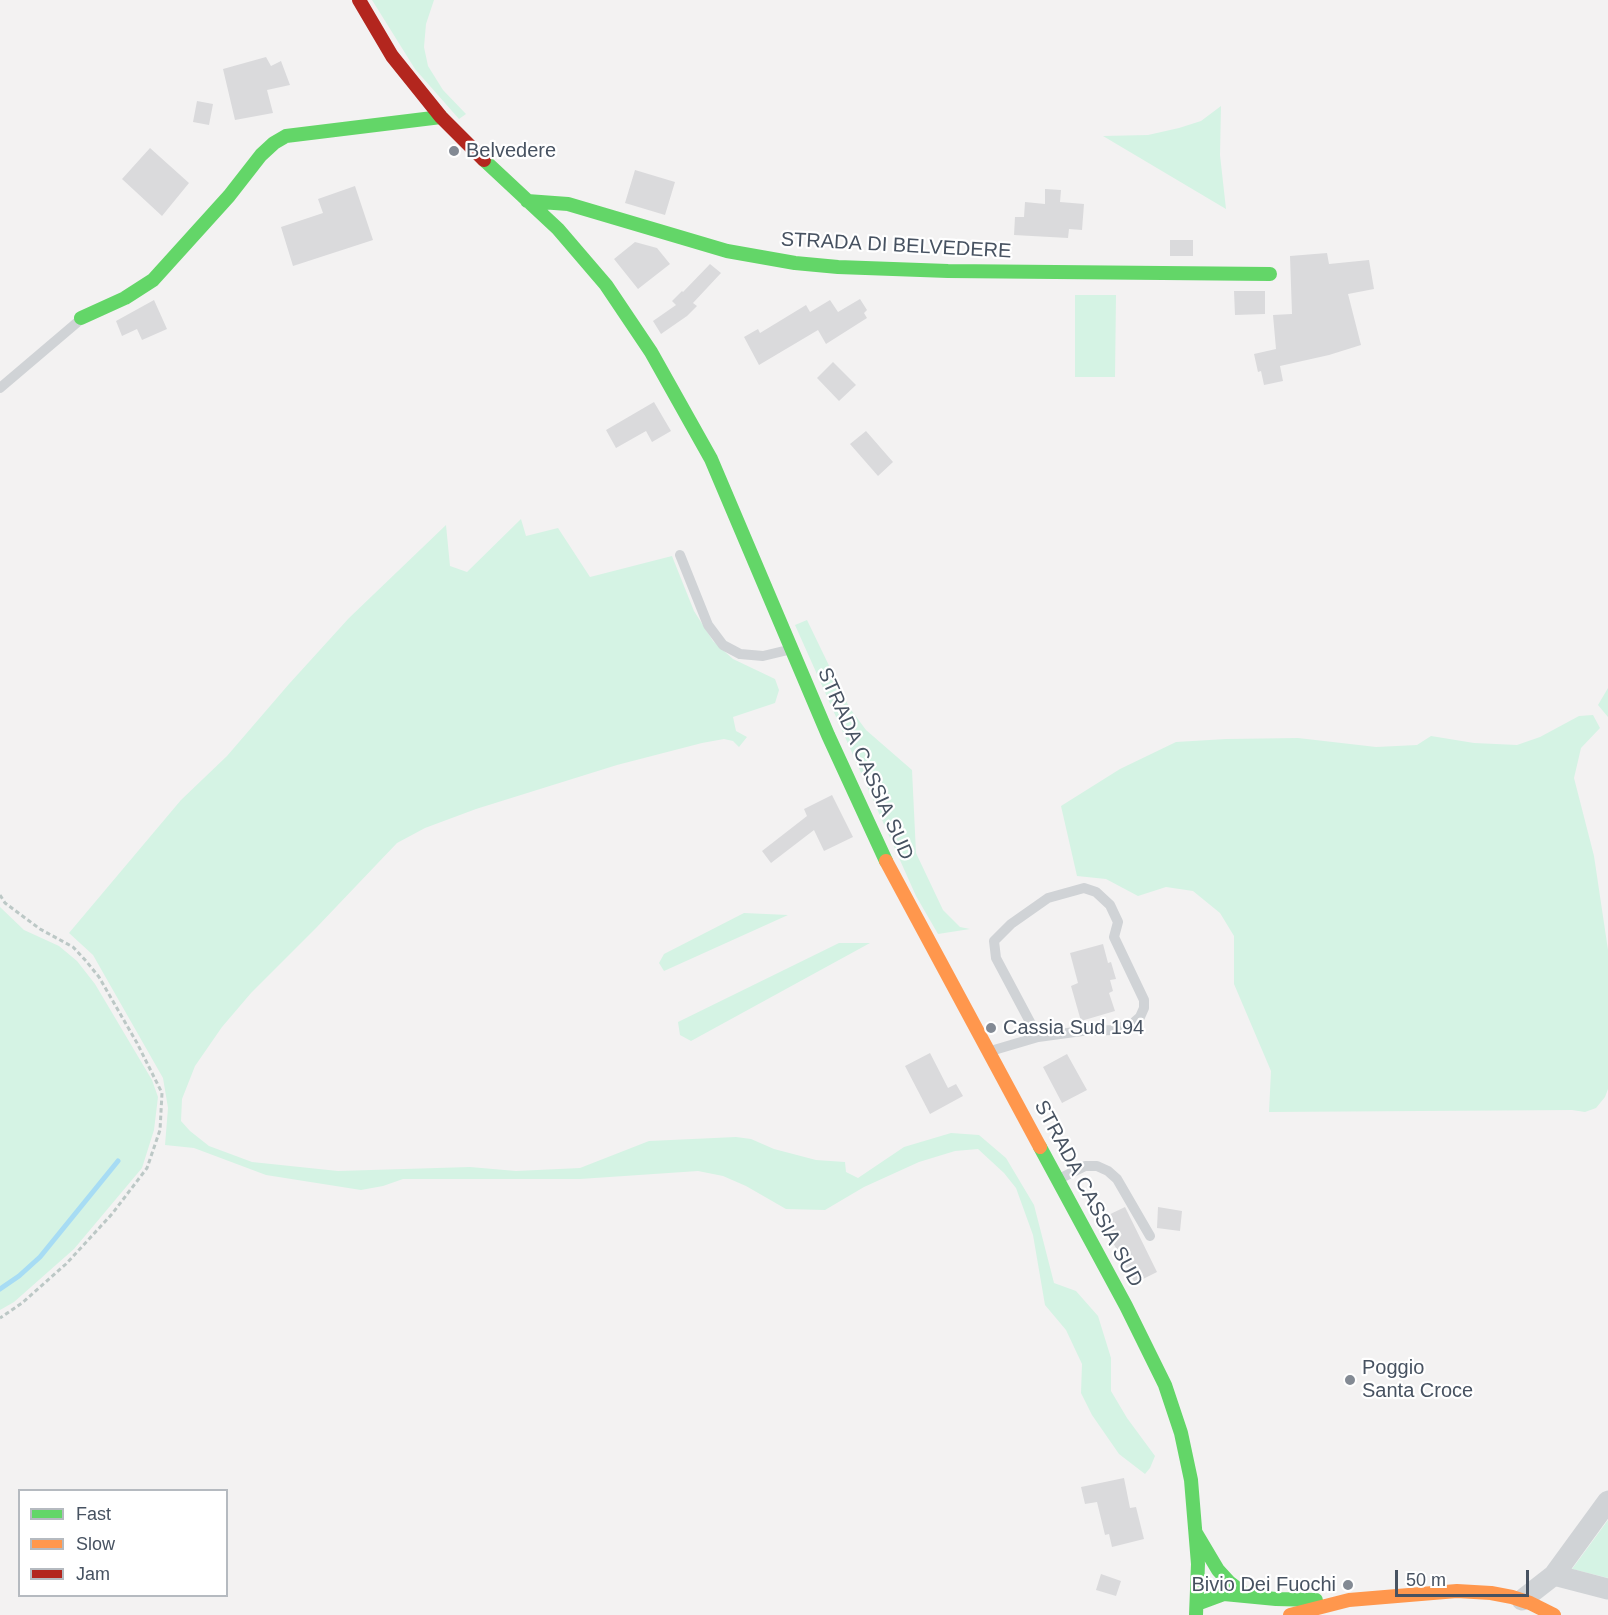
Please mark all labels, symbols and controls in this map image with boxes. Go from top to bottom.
place label: Belvedere [466,139,556,163]
marker: Belvedere [447,144,461,158]
street label: STRADA DI BELVEDERE [780,228,1012,264]
street label: STRADA CASSIA SUD [812,664,918,864]
place label: Cassia Sud 194 [1003,1016,1144,1040]
marker: Cassia Sud 194 [984,1021,998,1035]
street label: STRADA CASSIA SUD [1029,1097,1147,1291]
place label: Poggio Santa Croce [1362,1356,1473,1403]
marker: Poggio Santa Croce [1343,1373,1357,1387]
legend [18,1489,228,1597]
text: Fast [76,1504,111,1524]
text: Slow [76,1534,115,1554]
scale bar [1398,1558,1532,1596]
text: Jam [76,1564,110,1584]
text: 50 m [1406,1570,1446,1590]
place label: Bivio Dei Fuochi [1191,1573,1336,1597]
marker: Bivio Dei Fuochi [1341,1578,1355,1592]

